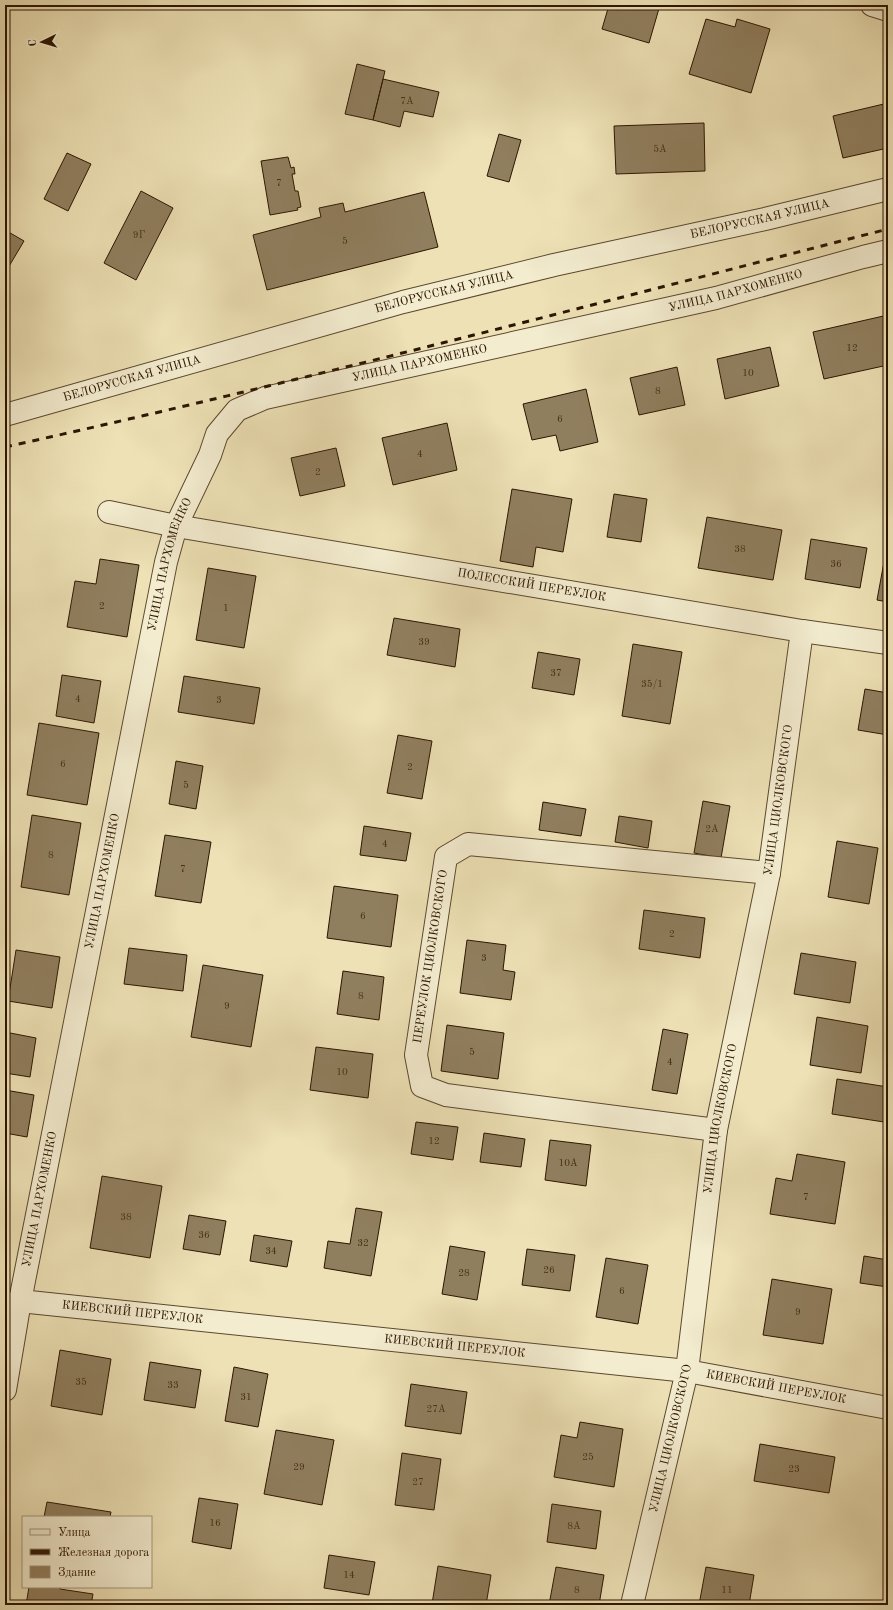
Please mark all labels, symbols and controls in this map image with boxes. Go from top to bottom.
north arrow [22,22,62,62]
text: С [28,39,39,47]
house number: 7А [400,96,414,106]
house number: 5А [653,144,667,154]
house number: 7 [276,178,282,188]
street label: БЕЛОРУССКАЯ УЛИЦА [689,198,831,241]
house number: 9Г [133,230,145,240]
house number: 5 [342,236,348,246]
street label: УЛИЦА ПАРХОМЕНКО [667,268,804,314]
street label: БЕЛОРУССКАЯ УЛИЦА [374,269,515,316]
street label: УЛИЦА ПАРХОМЕНКО [351,343,488,384]
house number: 12 [846,343,858,353]
street label: БЕЛОРУССКАЯ УЛИЦА [62,354,202,404]
house number: 10 [742,368,754,378]
house number: 8 [655,386,661,396]
house number: 6 [557,414,563,424]
house number: 4 [417,449,423,459]
house number: 2 [315,467,321,477]
street label: УЛИЦА ПАРХОМЕНКО [146,496,194,632]
house number: 38 [734,544,746,554]
house number: 36 [830,559,842,569]
street label: ПОЛЕССКИЙ ПЕРЕУЛОК [456,567,607,604]
house number: 2 [99,601,105,611]
house number: 1 [223,603,229,613]
house number: 39 [418,637,430,647]
house number: 37 [550,668,562,678]
house number: 35/1 [641,679,663,689]
house number: 4 [75,694,81,704]
house number: 3 [216,695,222,705]
street label: УЛИЦА ЦИОЛКОВСКОГО [763,724,795,876]
house number: 6 [60,759,66,769]
house number: 2 [407,762,413,772]
house number: 5 [183,780,189,790]
street label: УЛИЦА ПАРХОМЕНКО [84,813,122,950]
house number: 2А [705,824,719,834]
house number: 4 [382,839,388,849]
house number: 8 [48,850,54,860]
house number: 7 [180,864,186,874]
street label: ПЕРЕУЛОК ЦИОЛКОВСКОГО [412,869,450,1044]
house number: 6 [360,911,366,921]
house number: 2 [669,929,675,939]
house number: 3 [481,953,487,963]
house number: 8 [358,991,364,1001]
house number: 9 [224,1001,230,1011]
street label: УЛИЦА ЦИОЛКОВСКОГО [702,1043,740,1194]
house number: 5 [469,1047,475,1057]
house number: 4 [667,1057,673,1067]
house number: 10 [336,1067,348,1077]
street label: УЛИЦА ПАРХОМЕНКО [21,1130,59,1268]
house number: 12 [428,1136,440,1146]
house number: 10А [558,1158,578,1168]
house number: 7 [803,1192,809,1202]
house number: 38 [120,1212,132,1222]
house number: 36 [198,1230,210,1240]
house number: 32 [357,1238,369,1248]
house number: 34 [265,1246,277,1256]
house number: 26 [543,1265,555,1275]
house number: 28 [458,1268,470,1278]
house number: 6 [619,1286,625,1296]
street label: КИЕВСКИЙ ПЕРЕУЛОК [61,1299,204,1326]
house number: 9 [795,1307,801,1317]
street label: КИЕВСКИЙ ПЕРЕУЛОК [383,1333,526,1360]
street label: УЛИЦА ЦИОЛКОВСКОГО [648,1364,694,1514]
street label: КИЕВСКИЙ ПЕРЕУЛОК [705,1369,847,1406]
house number: 35 [75,1377,87,1387]
house number: 33 [167,1380,179,1390]
house number: 31 [240,1392,252,1402]
house number: 27А [426,1404,446,1414]
house number: 25 [582,1452,594,1462]
house number: 29 [293,1462,305,1472]
house number: 23 [788,1464,800,1474]
house number: 27 [412,1477,424,1487]
legend [22,1516,152,1588]
house number: 16 [209,1518,221,1528]
house number: 8А [567,1521,581,1531]
text: Улица [58,1527,91,1539]
text: Железная дорога [58,1547,149,1559]
text: Здание [58,1567,96,1579]
house number: 14 [343,1570,355,1580]
house number: 8 [574,1585,580,1595]
house number: 11 [721,1585,733,1595]

